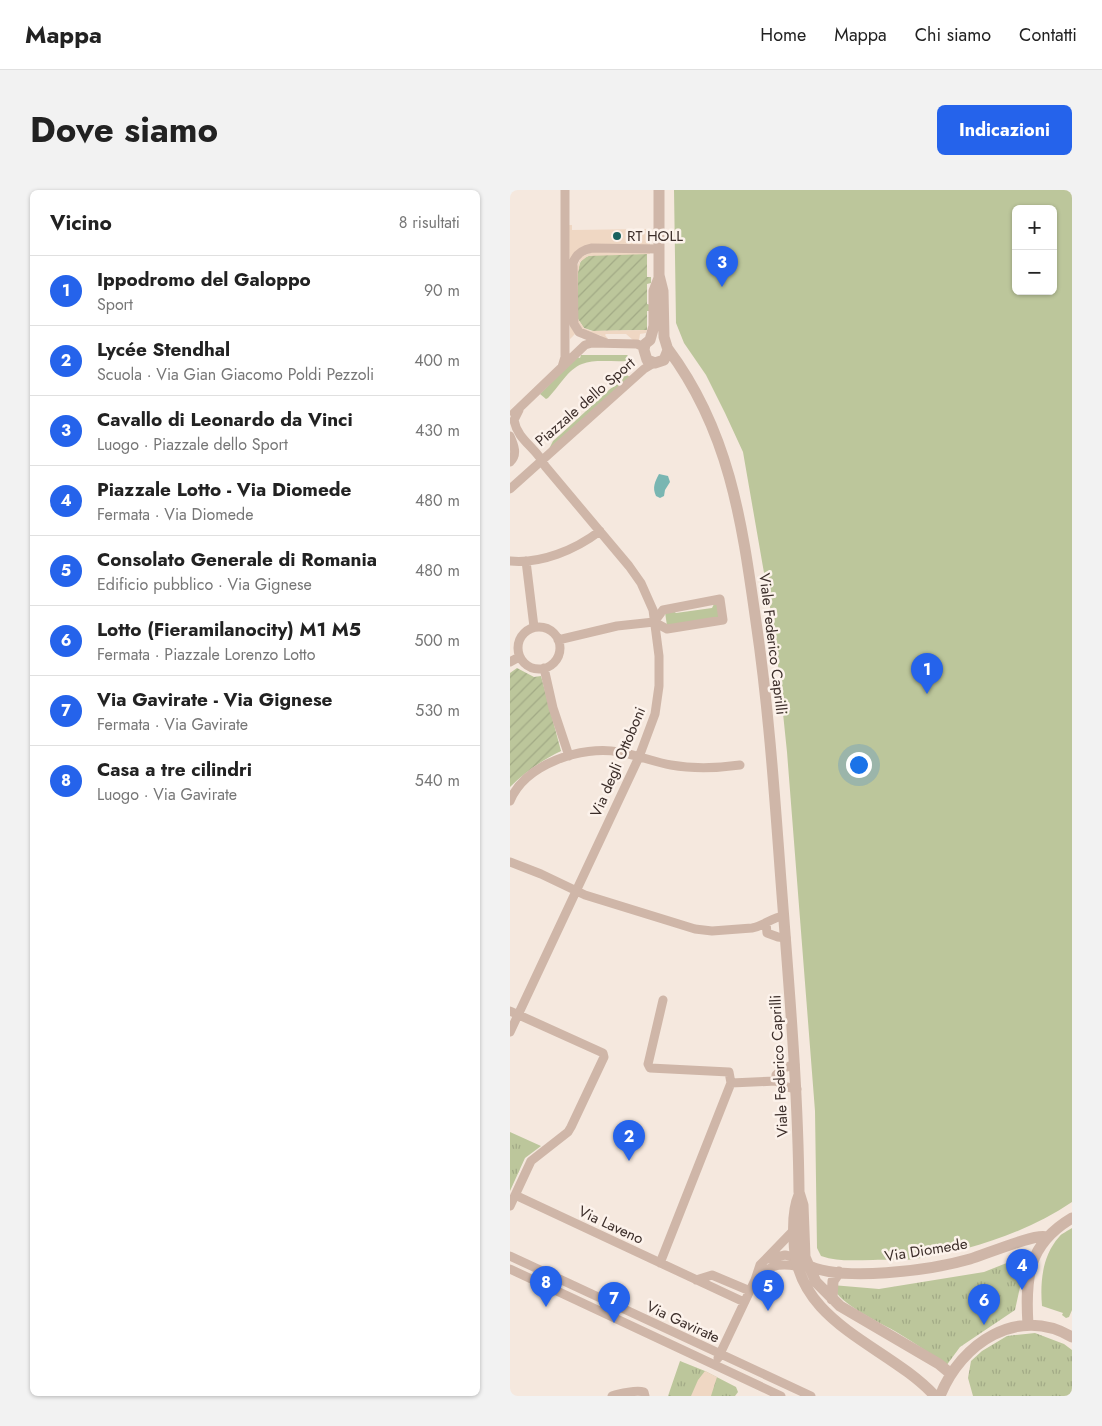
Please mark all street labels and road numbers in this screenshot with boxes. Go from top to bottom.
street label: Piazzale dello Sport [530,352,640,452]
street label: Viale Federico Caprilli [753,572,793,716]
street label: Via degli Ottoboni [585,703,651,821]
street label: Viale Federico Caprilli [764,994,794,1138]
street label: Via Laveno [575,1200,647,1250]
street label: Via Diomede [883,1233,969,1267]
street label: Via Gavirate [643,1295,723,1349]

